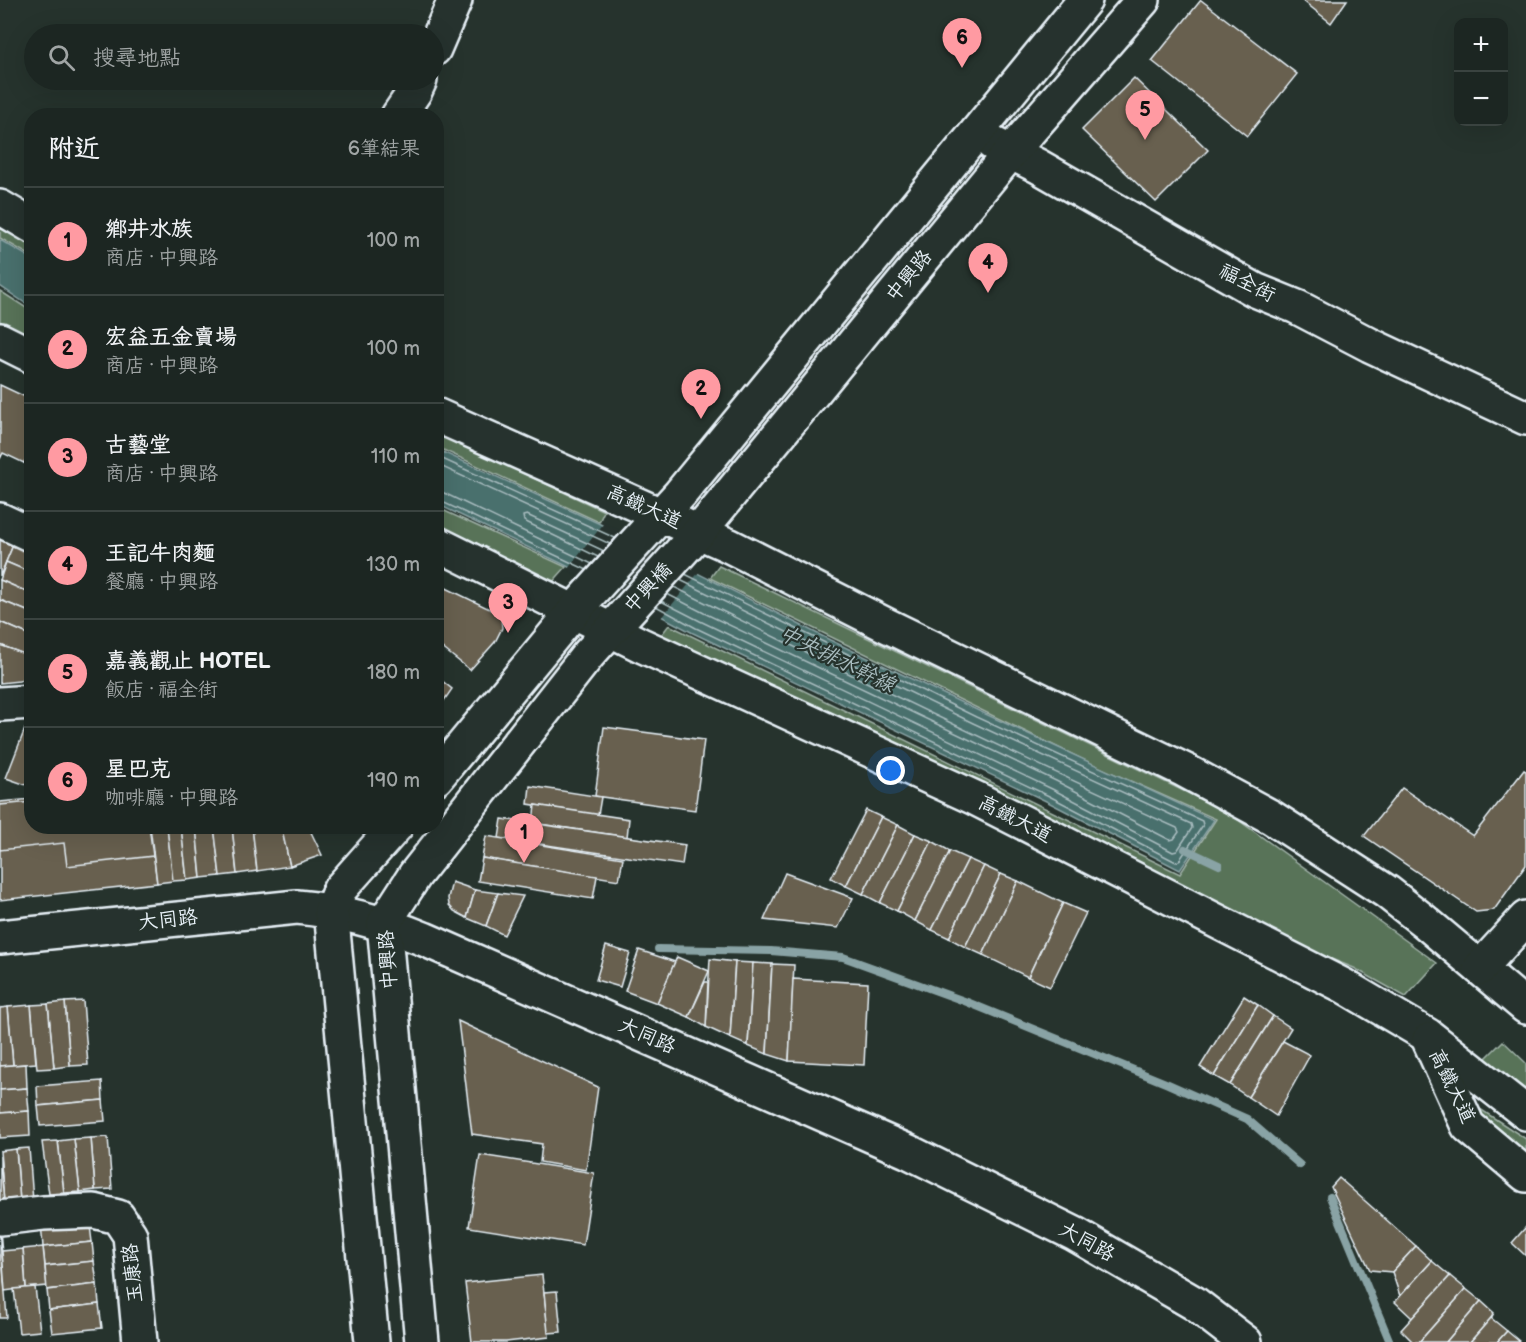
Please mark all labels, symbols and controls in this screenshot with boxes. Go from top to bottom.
map controls [1454,18,1508,126]
button: + [1454,18,1508,72]
pin: 6 [942,19,982,68]
search box [24,24,444,90]
icon: search [45,41,78,74]
text: 搜尋地點 [93,45,181,72]
button: − [1454,72,1508,126]
pin: 5 [1126,90,1164,140]
text: 附近 [48,134,100,165]
text: 6筆結果 [348,137,420,161]
text: 鄉井水族 [105,216,193,243]
text: 1 [63,229,72,253]
text: 100 m [367,229,420,253]
street label: 中興路 [881,244,938,307]
pin: 4 [968,244,1008,293]
text: 商店 · 中興路 [105,246,218,270]
street label: 福全街 [1215,259,1279,307]
text: 宏益五金賣場 [105,324,237,351]
text: 2 [62,337,73,361]
text: 100 m [367,337,420,361]
text: 商店 · 中興路 [105,354,218,378]
pin: 2 [682,370,720,419]
text: 古藝堂 [105,432,171,459]
text: 3 [62,445,73,469]
text: 110 m [371,445,420,469]
text: 商店 · 中興路 [105,462,218,486]
street label: 高鐵大道 [603,480,685,534]
text: 王記牛肉麵 [105,540,215,567]
text: 4 [62,553,73,577]
text: 130 m [366,553,420,577]
street label: 中興橋 [619,558,677,618]
text: 餐廳 · 中興路 [105,570,218,594]
pin: 3 [488,584,528,633]
water label: 中央排水幹線 [775,620,900,698]
text: 嘉義觀止 HOTEL [105,648,270,675]
text: 5 [62,661,73,685]
text: 180 m [367,661,420,685]
text: 飯店 · 福全街 [105,678,218,702]
text: 星巴克 [105,756,171,783]
your location [876,756,905,785]
text: 6 [61,769,74,793]
text: 190 m [367,769,420,793]
text: 咖啡廳 · 中興路 [105,786,238,810]
street label: 高鐵大道 [974,790,1056,848]
pin: 1 [504,814,544,863]
street label: 大同路 [137,905,200,935]
street label: 中興路 [374,928,402,991]
street label: 大同路 [615,1013,680,1060]
street label: 高鐵大道 [1424,1045,1480,1127]
street label: 大同路 [1055,1217,1120,1268]
street label: 玉康路 [118,1241,148,1304]

